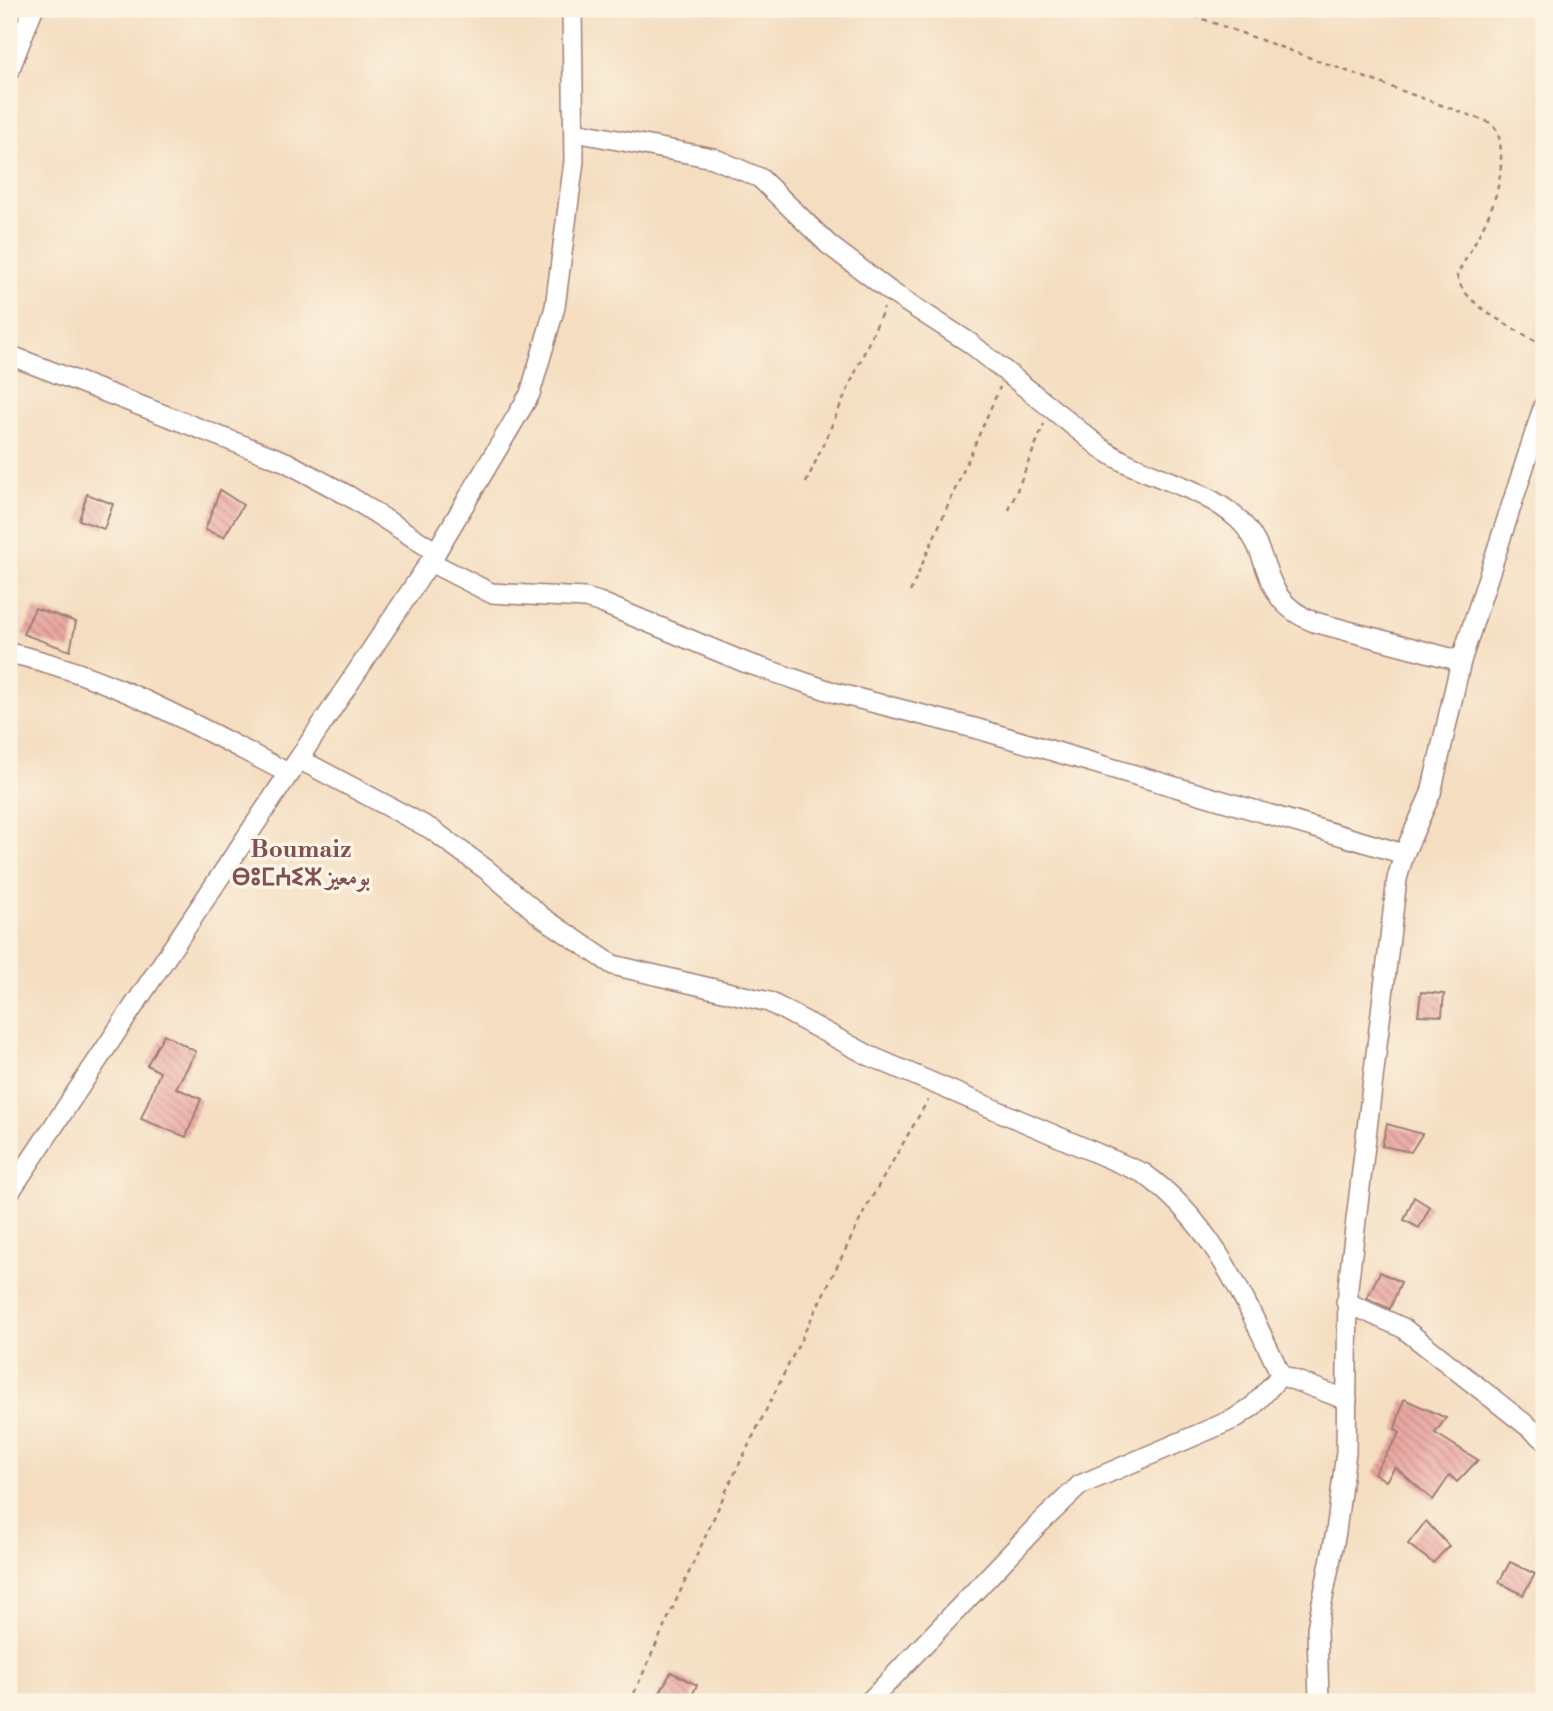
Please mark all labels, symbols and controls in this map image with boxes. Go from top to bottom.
district label: Boumaiz ⴱⵓⵎⵄⵉⵣ بومعيز [232,835,370,893]

